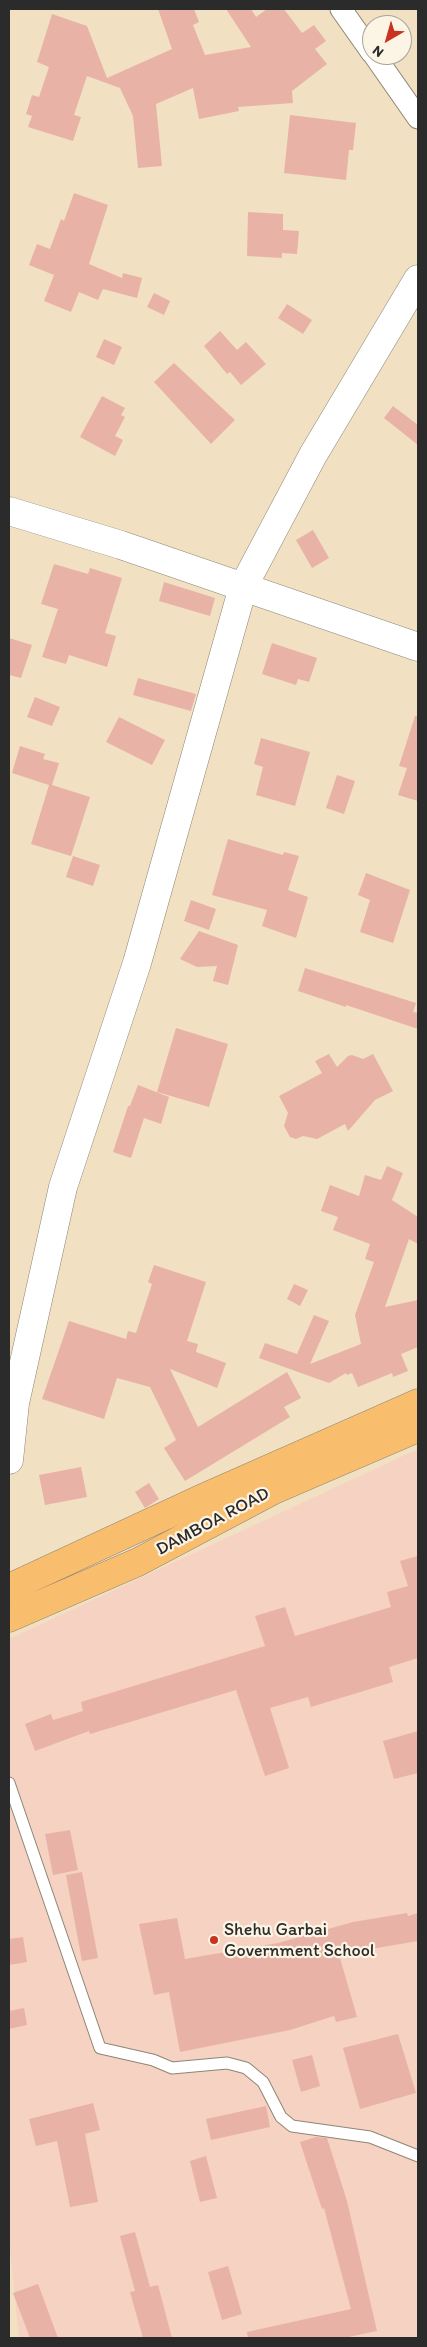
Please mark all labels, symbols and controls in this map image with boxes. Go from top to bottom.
north arrow [362,15,412,65]
text: N [369,42,387,61]
street label: DAMBOA ROAD [153,1483,273,1561]
place label: Shehu Garbai Government School [224,1919,375,1962]
marker: Shehu Garbai Government School [208,1934,220,1946]

